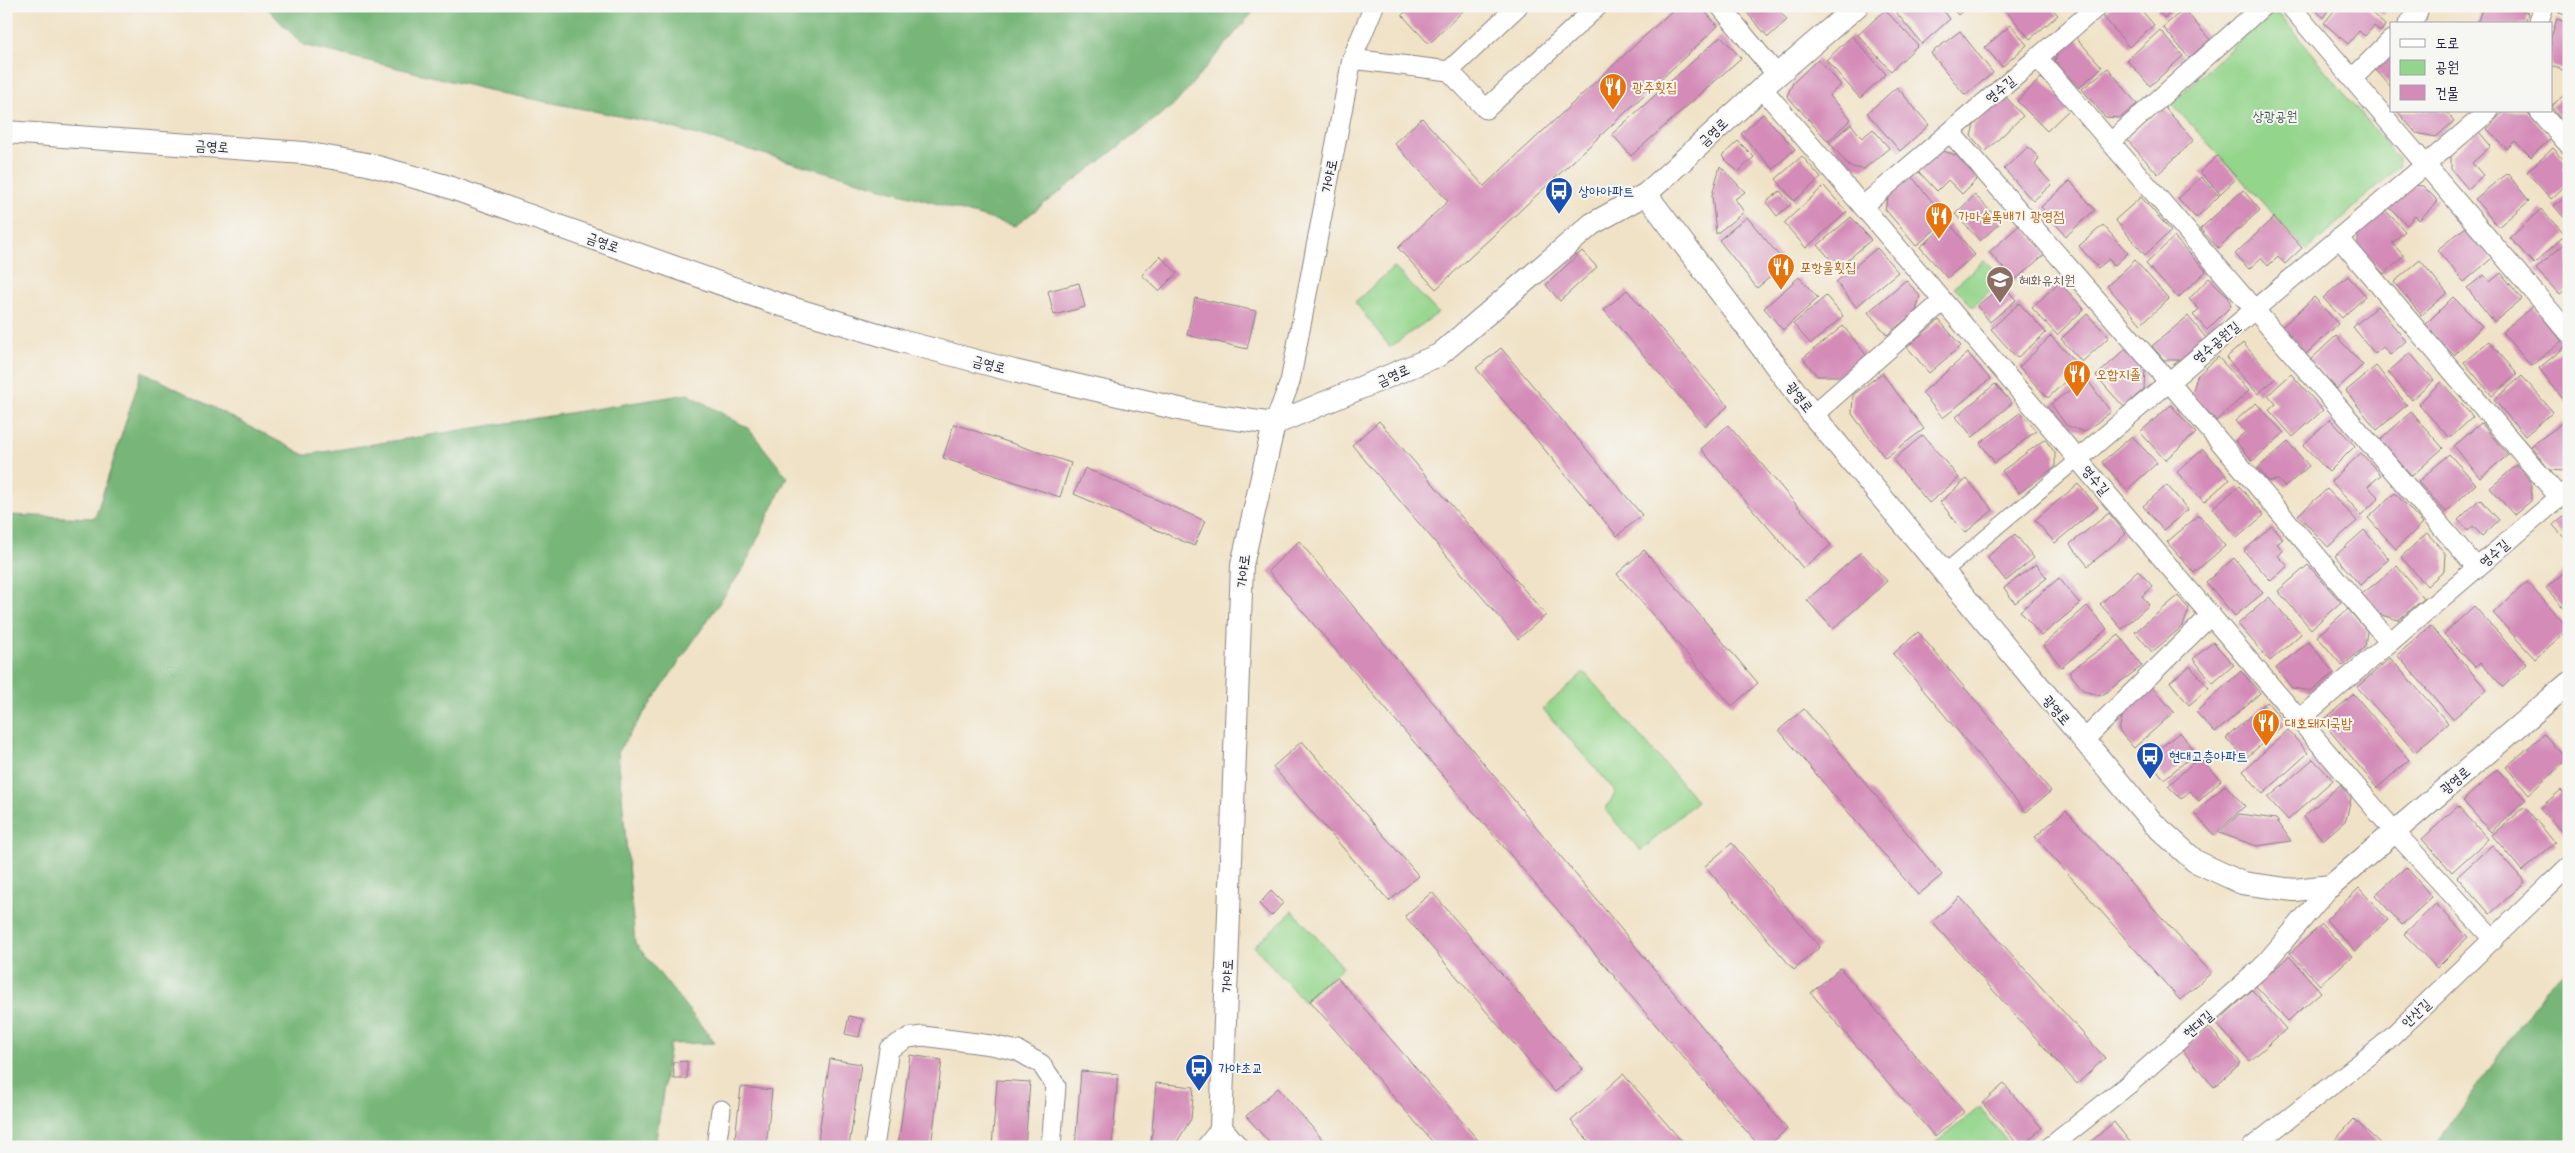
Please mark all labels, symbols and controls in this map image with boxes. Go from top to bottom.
legend [2390,22,2552,112]
text: 도로 [2435,33,2459,53]
text: 공원 [2435,57,2459,77]
street label: 영수길 [1981,71,2019,107]
restaurant icon: 광주횟집 [1598,72,1628,111]
place label: 광주횟집 [1632,78,1677,96]
text: 건물 [2435,83,2459,103]
park label: 상광공원 [2252,107,2298,125]
street label: 금영로 [1695,114,1731,150]
street label: 금영로 [195,136,229,156]
street label: 가야로 [1317,158,1341,194]
bus stop icon: 상아아파트 [1544,176,1574,215]
place label: 상아아파트 [1578,182,1634,200]
restaurant icon: 가마솥뚝배기 광영점 [1924,201,1954,240]
place label: 가마솥뚝배기 광영점 [1958,207,2064,225]
street label: 금영로 [584,228,622,256]
restaurant icon: 포항물횟집 [1766,252,1796,291]
place label: 포항물횟집 [1800,258,1856,276]
school or university icon: 혜화유치원 [1985,265,2015,304]
place label: 혜화유치원 [2019,271,2075,289]
street label: 영수공원길 [2189,317,2244,367]
street label: 금영로 [970,351,1008,377]
restaurant icon: 오합지졸 [2062,359,2092,398]
street label: 금영로 [1374,360,1412,390]
place label: 오합지졸 [2096,365,2141,383]
street label: 광영로 [1783,378,1817,416]
street label: 영수길 [2078,461,2114,499]
street label: 영수길 [2475,535,2513,571]
street label: 가야로 [1232,553,1254,589]
street label: 광영로 [2039,691,2075,729]
restaurant icon: 대호돼지국밥 [2251,708,2281,747]
place label: 대호돼지국밥 [2285,714,2353,732]
bus stop icon: 현대고층아파트 [2135,741,2165,780]
place label: 현대고층아파트 [2169,747,2248,765]
street label: 광영로 [2436,762,2474,798]
street label: 가야로 [1217,959,1237,993]
street label: 안산길 [2398,994,2435,1031]
street label: 현대길 [2179,1006,2217,1042]
bus stop icon: 가야초교 [1184,1053,1214,1092]
place label: 가야초교 [1218,1059,1263,1077]

